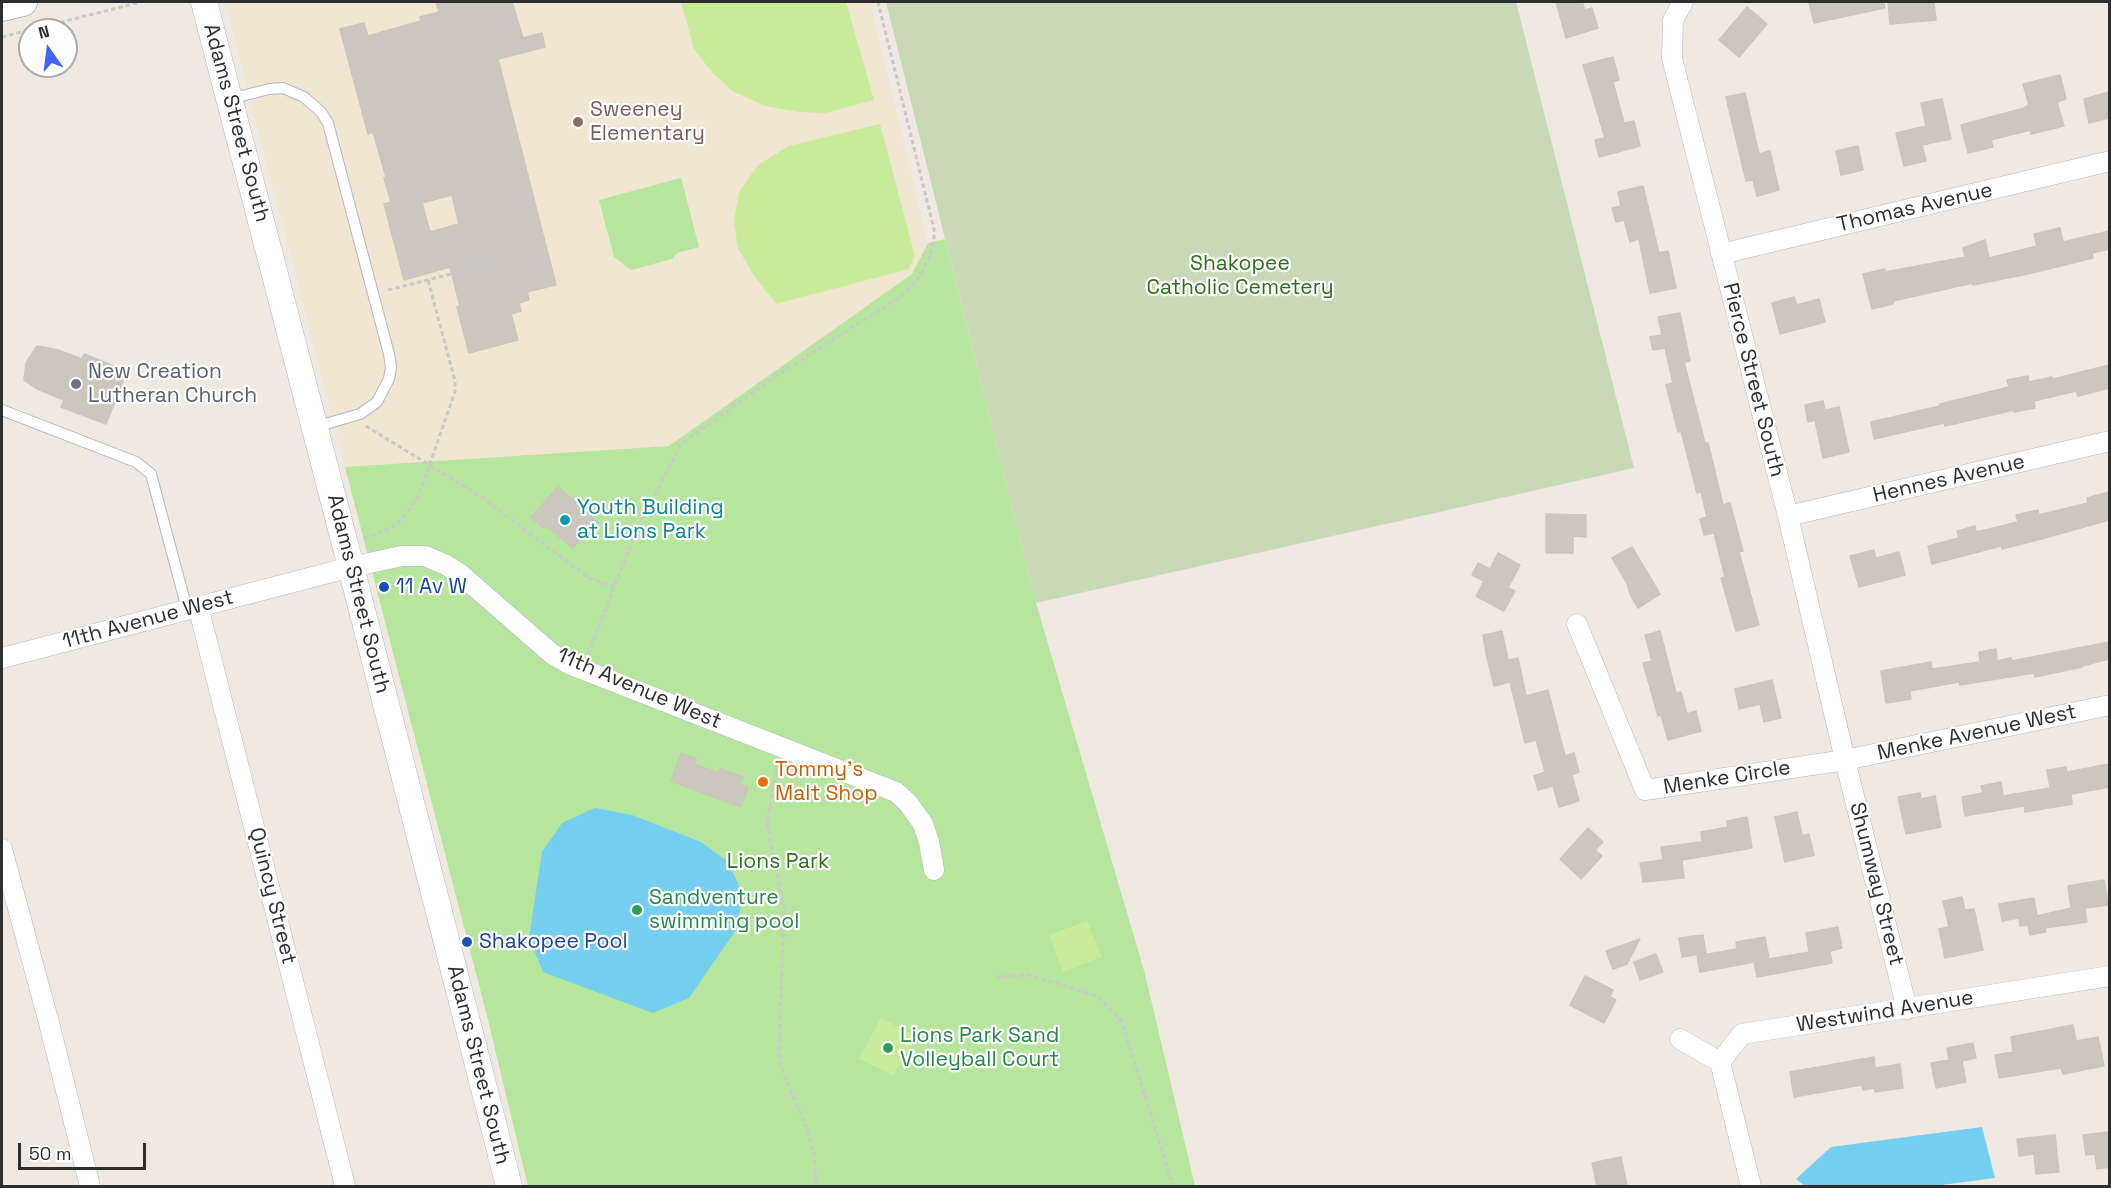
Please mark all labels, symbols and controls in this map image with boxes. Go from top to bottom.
north arrow [18,18,78,78]
text: N [36,21,52,43]
street label: Adams Street South [197,21,275,225]
place label: Sweeney Elementary [590,97,705,147]
marker: Sweeney Elementary [571,115,585,129]
street label: Thomas Avenue [1835,178,1995,238]
park label: Shakopee Catholic Cemetery [1146,251,1334,301]
street label: Pierce Street South [1717,280,1789,480]
place label: New Creation Lutheran Church [88,359,257,409]
marker: New Creation Lutheran Church [69,377,83,391]
street label: Hennes Avenue [1871,449,2027,509]
street label: Adams Street South [321,492,395,696]
place label: Youth Building at Lions Park [577,495,724,545]
marker: Youth Building at Lions Park [558,513,572,527]
place label: 11 Av W [396,574,467,600]
marker: 11 Av W [377,580,391,594]
street label: 11th Avenue West [60,585,236,655]
street label: 11th Avenue West [553,643,725,735]
street label: Menke Avenue West [1875,700,2079,766]
street label: Menke Circle [1662,756,1792,800]
place label: Tommy's Malt Shop [775,757,878,807]
marker: Tommy's Malt Shop [756,775,770,789]
street label: Shumway Street [1844,800,1908,968]
street label: Quincy Street [243,825,301,967]
park label: Lions Park [727,849,829,875]
place label: Sandventure swimming pool [649,885,799,935]
marker: Sandventure swimming pool [630,903,644,917]
place label: Shakopee Pool [479,929,628,955]
marker: Shakopee Pool [460,935,474,949]
street label: Adams Street South [441,963,515,1167]
street label: Westwind Avenue [1795,986,1975,1038]
place label: Lions Park Sand Volleyball Court [900,1023,1059,1073]
marker: Lions Park Sand Volleyball Court [881,1041,895,1055]
scale bar [21,1131,148,1169]
text: 50 m [29,1142,71,1165]

